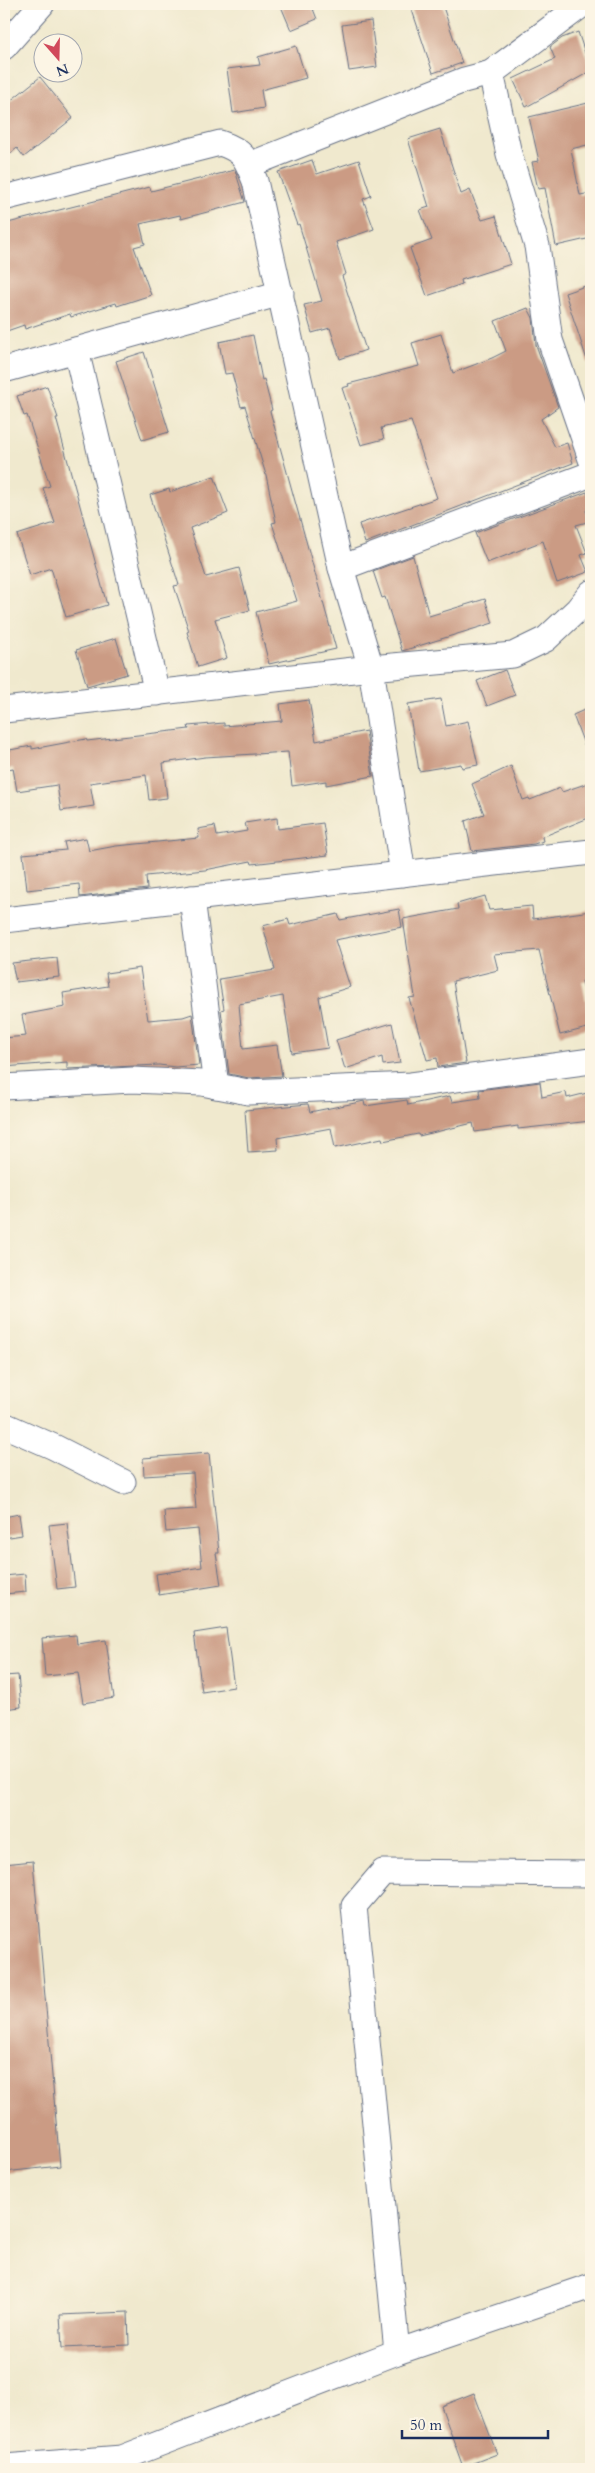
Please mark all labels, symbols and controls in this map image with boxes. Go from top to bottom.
north arrow [32,32,82,82]
text: N [53,59,71,81]
scale bar [402,2408,549,2440]
text: 50 m [410,2415,442,2435]

